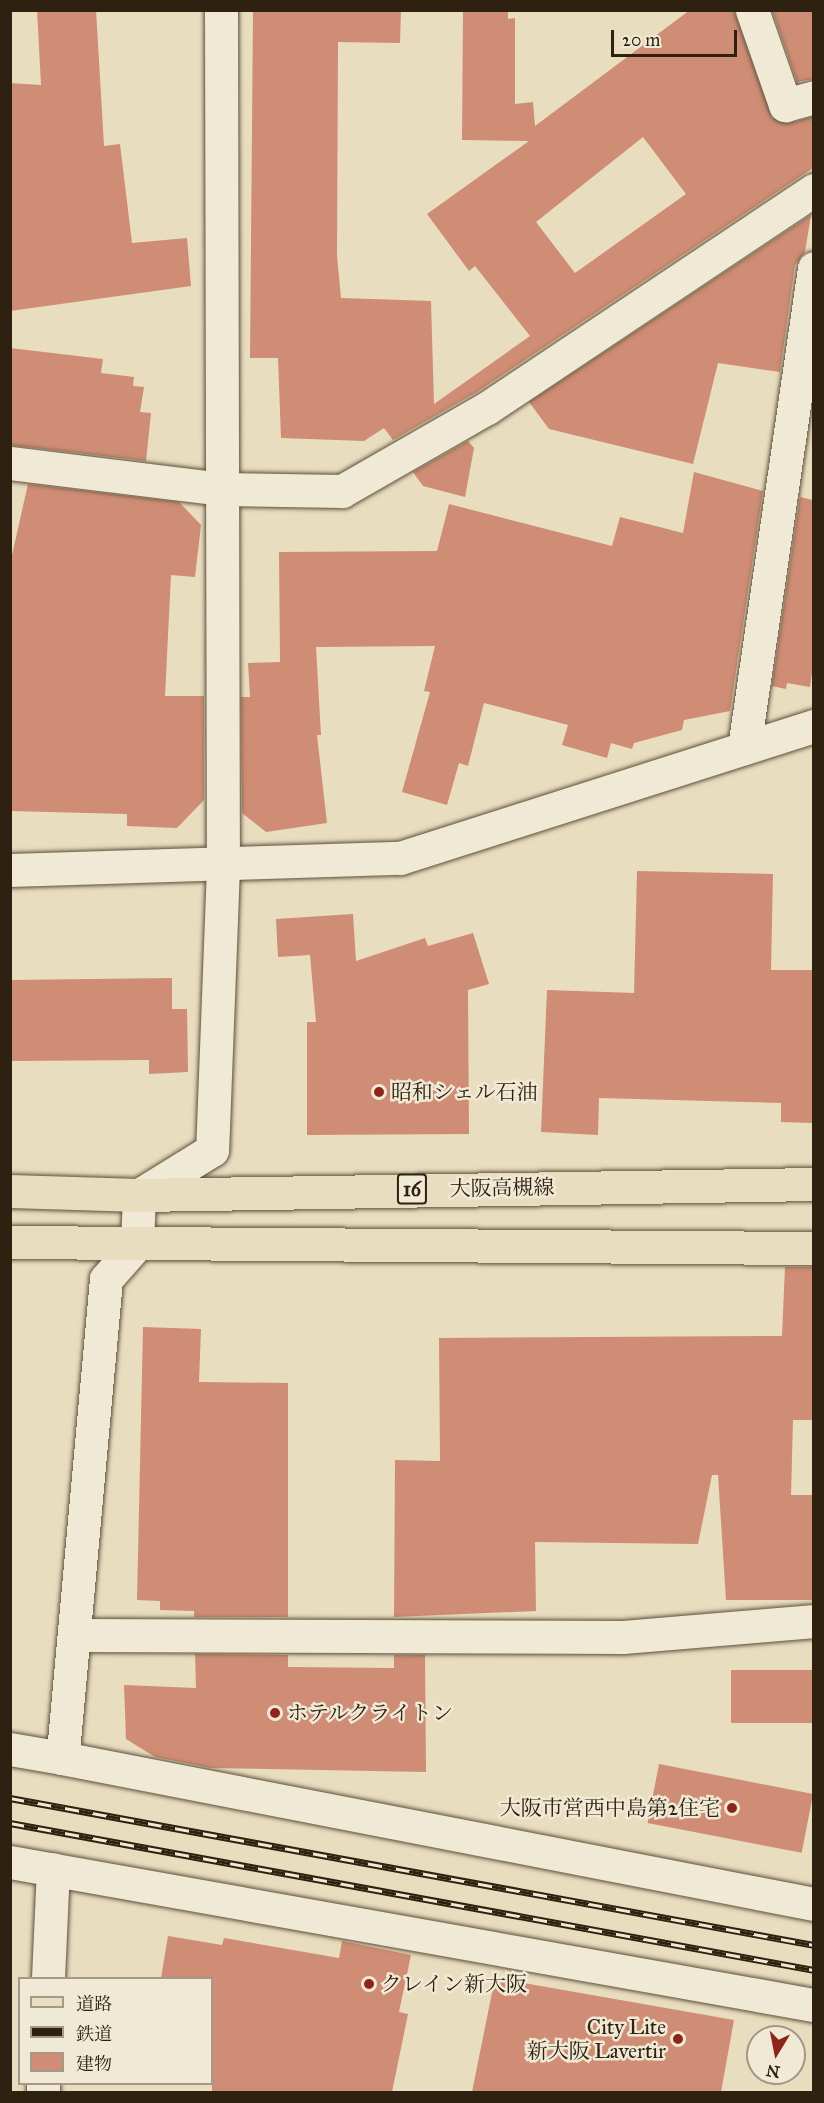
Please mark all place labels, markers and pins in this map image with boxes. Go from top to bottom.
place label: 昭和シェル石油 [391,1079,538,1105]
marker: 昭和シェル石油 [372,1085,386,1099]
place label: ホテルクライトン [287,1700,455,1726]
marker: ホテルクライトン [268,1706,282,1720]
place label: 大阪市営西中島第2住宅 [500,1795,720,1821]
marker: 大阪市営西中島第2住宅 [725,1801,739,1815]
place label: クレイン新大阪 [381,1971,528,1997]
marker: クレイン新大阪 [362,1977,376,1991]
place label: City Lite 新大阪 Lavertir [527,2014,666,2064]
marker: City Lite 新大阪 Lavertir [671,2032,685,2046]

